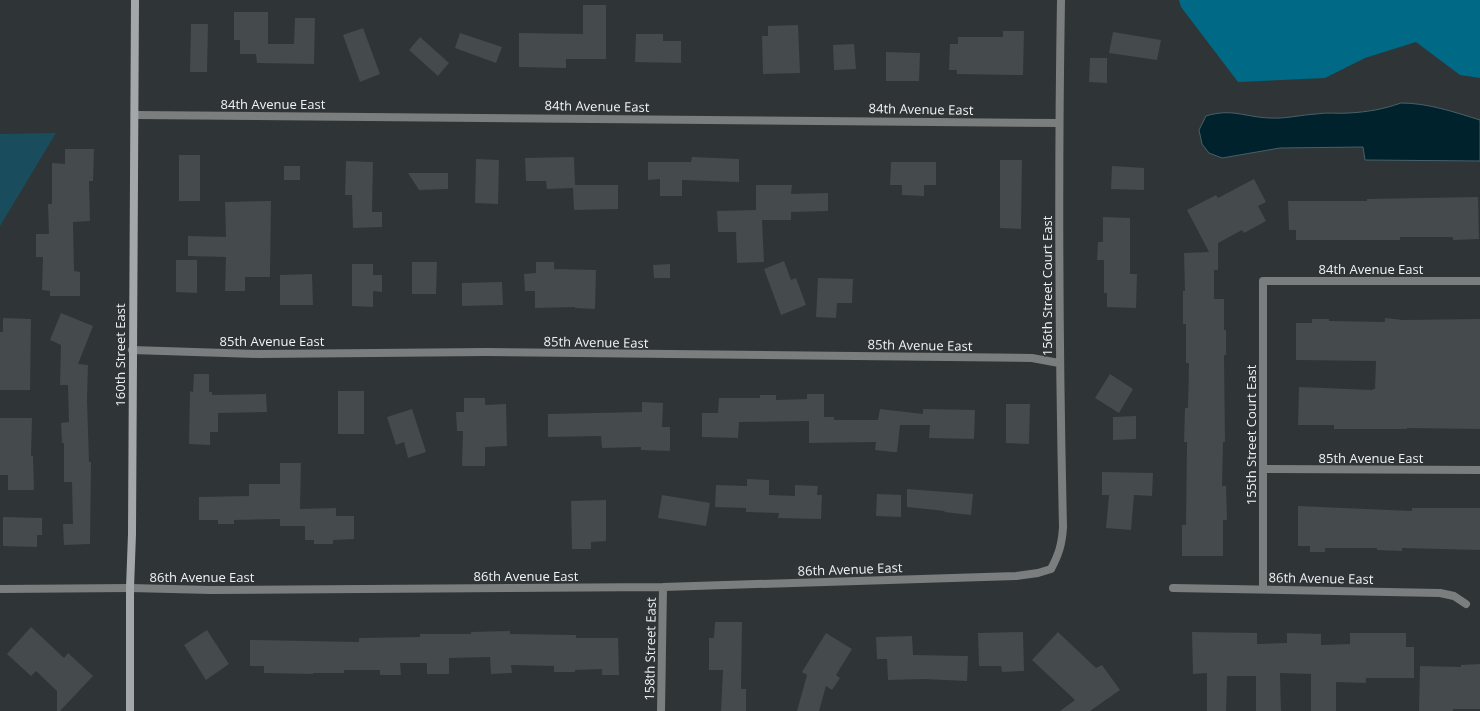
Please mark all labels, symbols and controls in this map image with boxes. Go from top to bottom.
street label: 84th Avenue East [221,95,326,113]
street label: 84th Avenue East [544,96,650,116]
street label: 84th Avenue East [868,99,974,119]
street label: 156th Street Court East [1038,215,1056,356]
street label: 84th Avenue East [1319,260,1424,278]
street label: 160th Street East [111,303,129,407]
street label: 85th Avenue East [220,332,325,350]
street label: 85th Avenue East [543,332,649,352]
street label: 85th Avenue East [867,335,973,355]
street label: 155th Street Court East [1242,364,1260,505]
street label: 85th Avenue East [1319,449,1424,467]
street label: 86th Avenue East [797,558,903,580]
street label: 86th Avenue East [474,567,579,585]
street label: 86th Avenue East [150,568,255,586]
street label: 86th Avenue East [1268,568,1374,588]
street label: 158th Street East [640,597,660,701]

